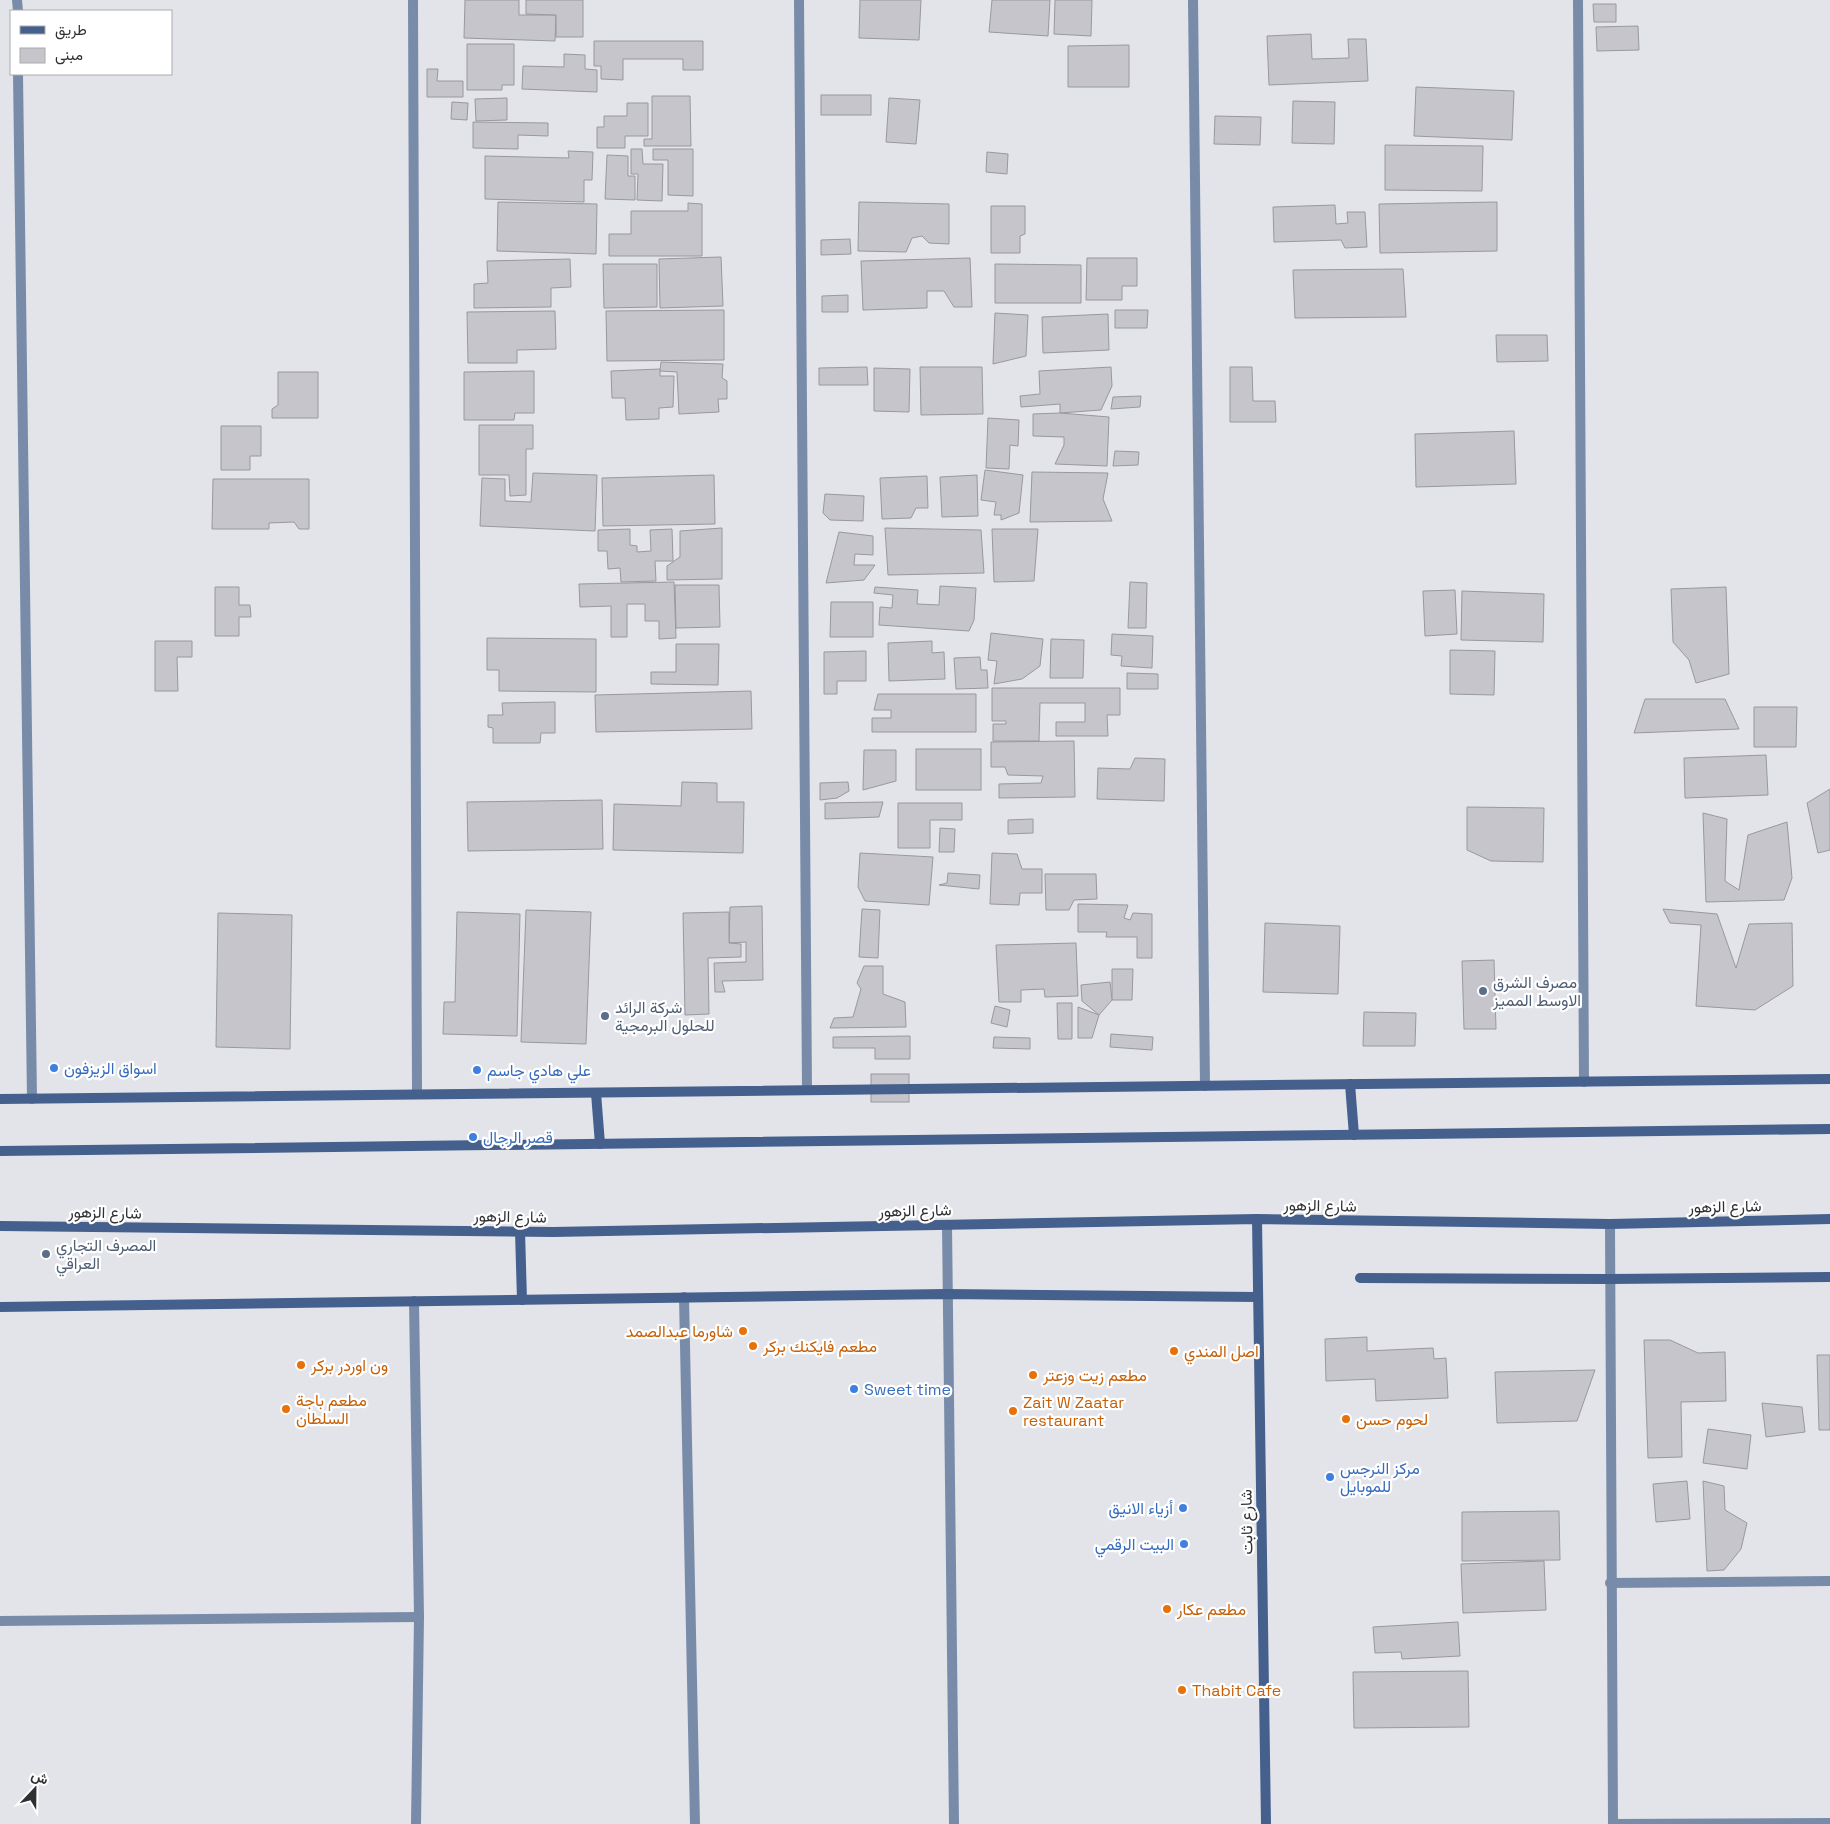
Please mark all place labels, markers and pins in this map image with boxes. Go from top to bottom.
place label: مصرف الشرق الاوسط المميز [1492,972,1581,1011]
marker: مصرف الشرق الاوسط المميز [1477,985,1489,997]
place label: شركة الرائد للحلول البرمجية [615,997,715,1036]
marker: شركة الرائد للحلول البرمجية [599,1010,611,1022]
place label: اسواق الزيزفون [64,1058,157,1079]
place label: علي هادي جاسم [487,1060,591,1084]
marker: اسواق الزيزفون [48,1062,60,1074]
marker: علي هادي جاسم [471,1064,483,1076]
place label: قصر الرجال [483,1127,553,1148]
marker: قصر الرجال [467,1131,479,1143]
place label: المصرف التجاري العراقي [56,1235,156,1277]
marker: المصرف التجاري العراقي [40,1248,52,1260]
place label: شاورما عبدالصمد [626,1321,733,1342]
marker: شاورما عبدالصمد [737,1325,749,1337]
place label: مطعم فايكنك بركر [762,1336,877,1357]
marker: مطعم فايكنك بركر [747,1340,759,1352]
place label: اصل المندي [1184,1341,1259,1365]
marker: اصل المندي [1168,1345,1180,1357]
place label: ون اوردر بركر [310,1355,388,1376]
marker: ون اوردر بركر [295,1359,307,1371]
place label: مطعم زيت وزعتر [1042,1365,1147,1386]
marker: مطعم زيت وزعتر [1027,1369,1039,1381]
place label: Sweet time [864,1379,951,1400]
marker: Sweet time [848,1383,860,1395]
place label: مطعم باجة السلطان [296,1390,367,1429]
place label: Zait W Zaatar restaurant [1023,1392,1124,1431]
marker: مطعم باجة السلطان [280,1403,292,1415]
marker: Zait W Zaatar restaurant [1007,1405,1019,1417]
place label: لحوم حسن [1356,1409,1428,1430]
marker: لحوم حسن [1340,1413,1352,1425]
place label: مركز النرجس للموبايل [1340,1458,1420,1497]
marker: مركز النرجس للموبايل [1324,1471,1336,1483]
place label: أزياء الانيق [1109,1498,1173,1519]
marker: أزياء الانيق [1177,1502,1189,1514]
place label: البيت الرقمي [1095,1534,1174,1558]
marker: البيت الرقمي [1178,1538,1190,1550]
place label: مطعم عكار [1176,1599,1246,1620]
marker: مطعم عكار [1161,1603,1173,1615]
place label: Thabit Cafe [1192,1680,1281,1701]
marker: Thabit Cafe [1176,1684,1188,1696]

